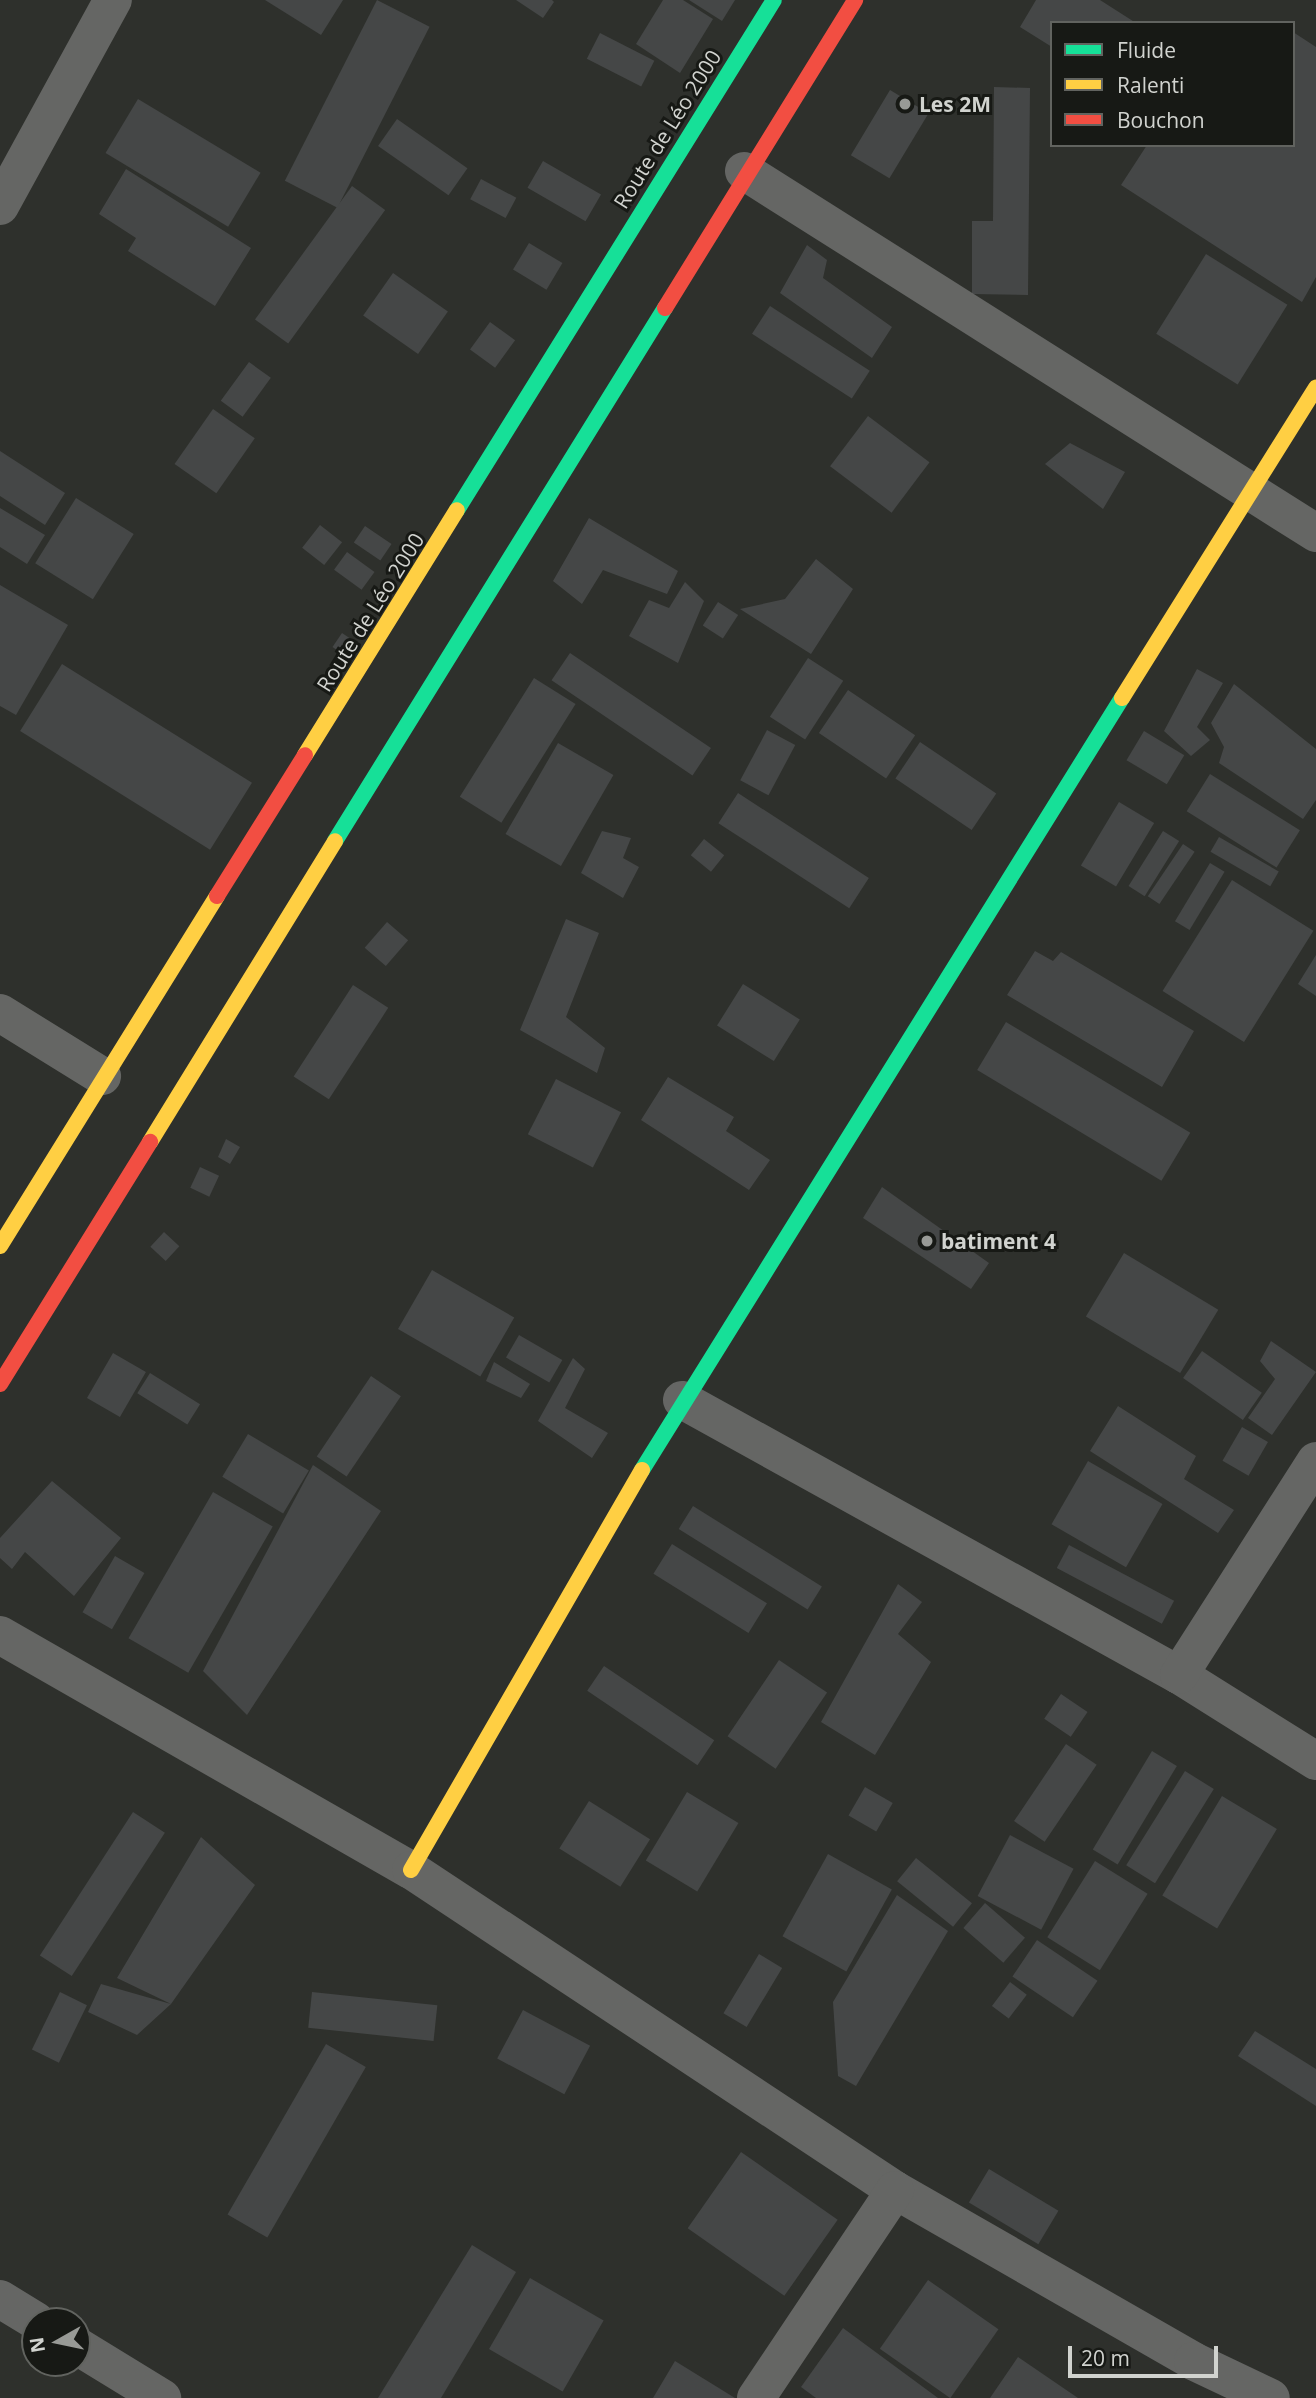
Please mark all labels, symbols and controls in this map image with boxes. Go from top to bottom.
legend [1050,21,1295,147]
text: Fluide [1117,36,1176,64]
street label: Route de Léo 2000 [608,45,726,213]
text: Ralenti [1117,71,1184,99]
place label: Les 2M [919,91,991,117]
marker: Les 2M [897,96,913,112]
text: Bouchon [1117,106,1205,134]
street label: Route de Léo 2000 [311,528,429,696]
place label: batiment 4 [941,1228,1056,1254]
marker: batiment 4 [919,1233,935,1249]
north arrow [21,2307,91,2377]
scale bar [1071,2332,1222,2376]
text: N [23,2335,51,2355]
text: 20 m [1081,2344,1130,2372]

